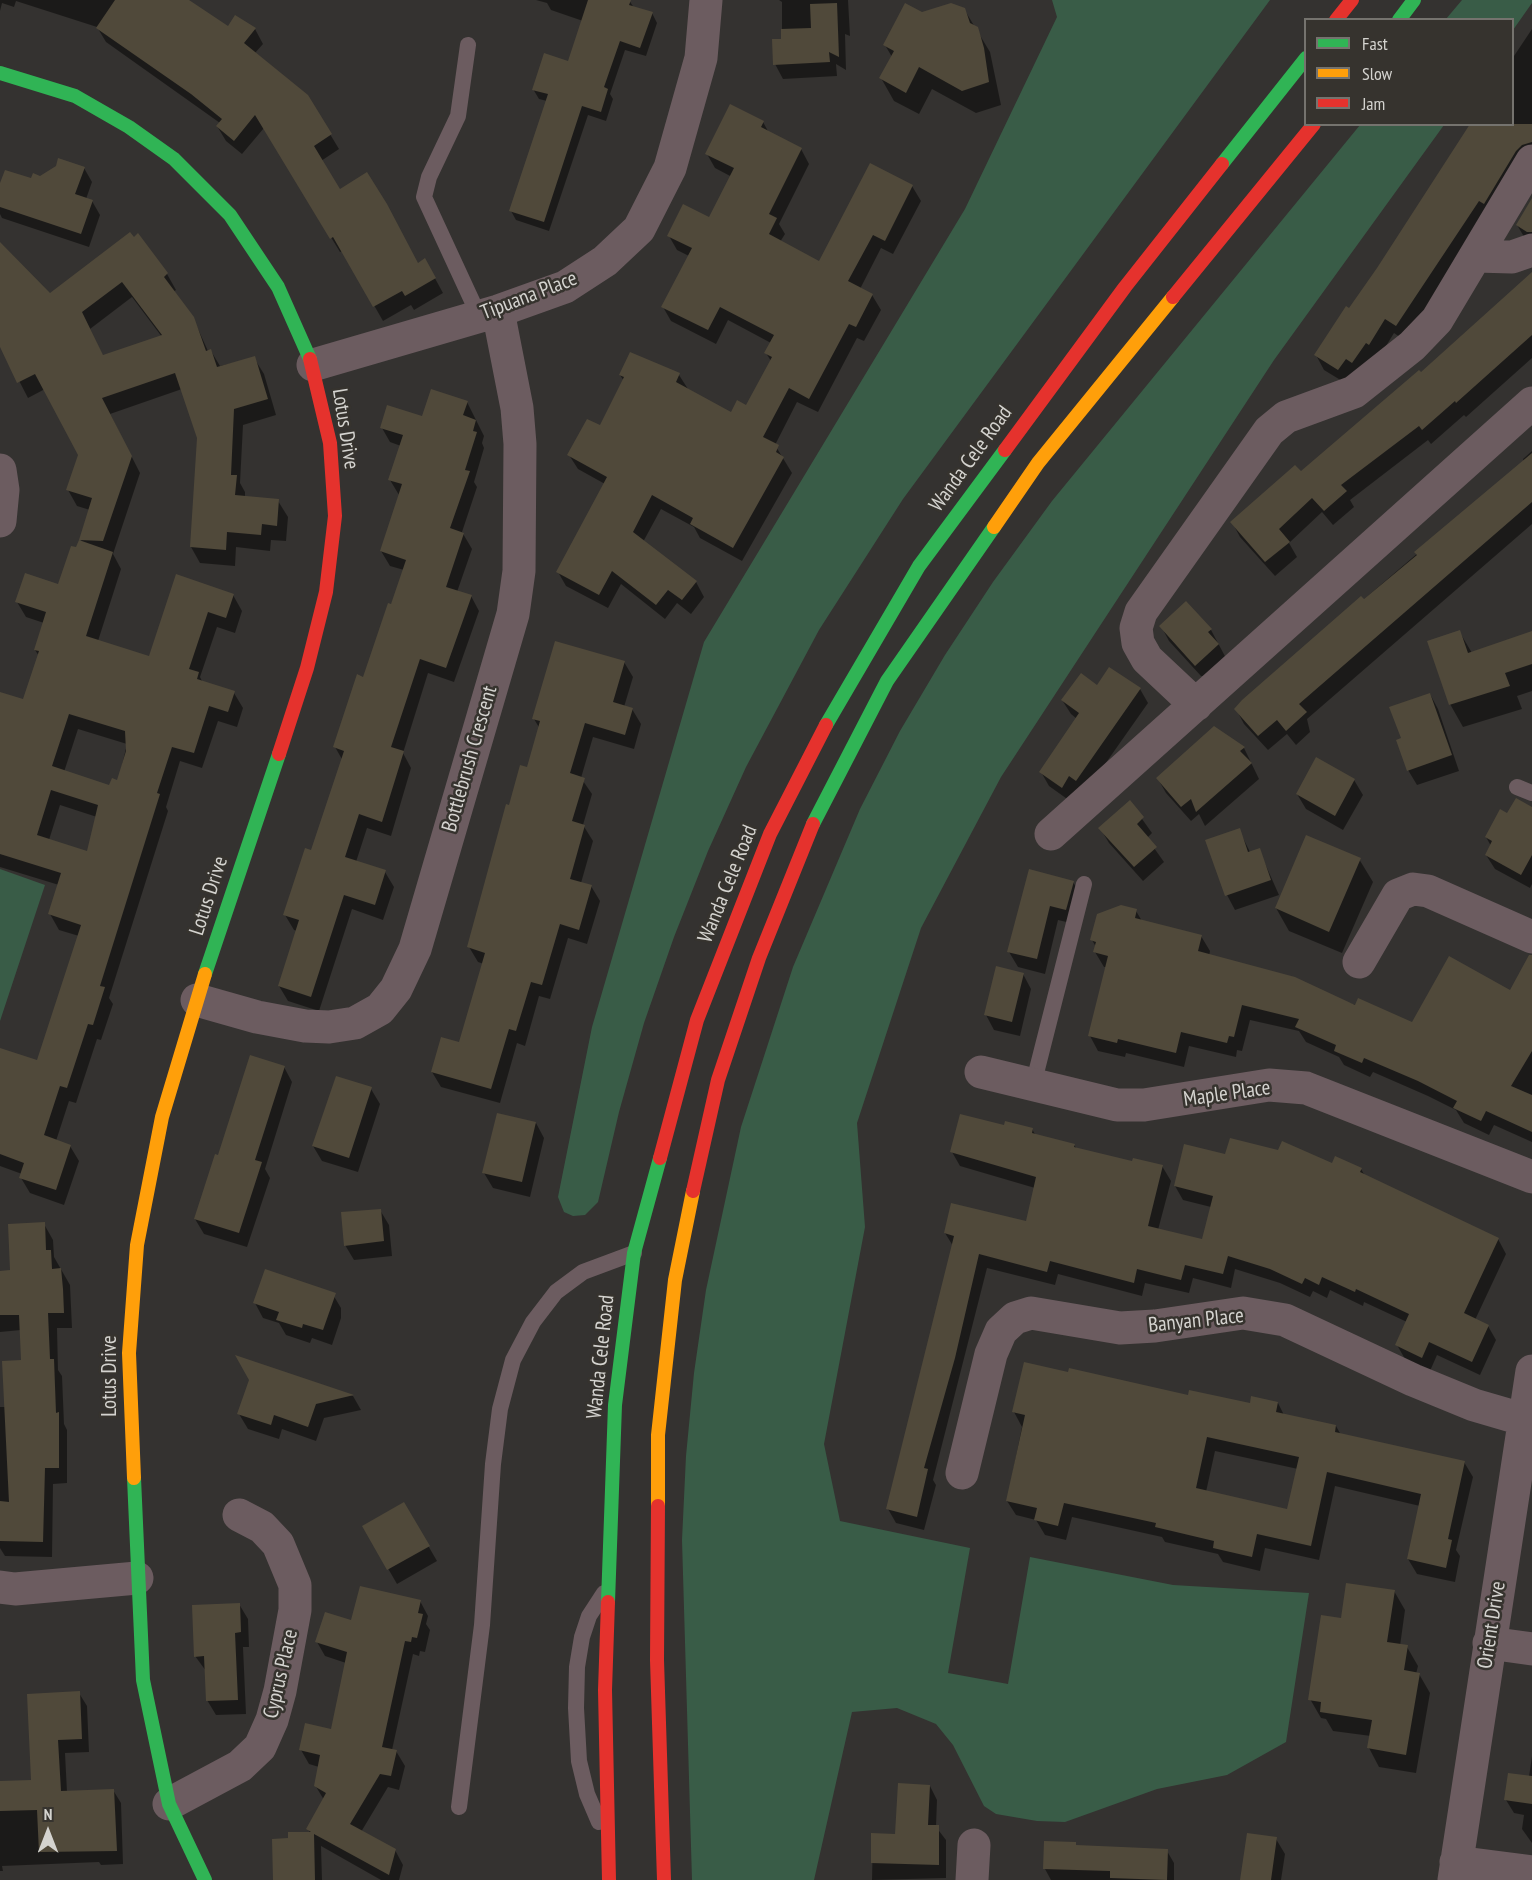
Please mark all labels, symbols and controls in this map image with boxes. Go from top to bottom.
legend [1304,18,1514,126]
text: Fast [1362,32,1388,55]
text: Slow [1362,62,1392,85]
text: Jam [1362,92,1385,115]
street label: Tipuana Place [477,266,581,326]
street label: Lotus Drive [326,387,364,471]
street label: Wanda Cele Road [924,401,1018,517]
street label: Bottlebrush Crescent [437,683,503,835]
street label: Wanda Cele Road [693,822,763,946]
street label: Lotus Drive [184,853,234,939]
street label: Maple Place [1182,1075,1272,1113]
street label: Wanda Cele Road [582,1294,620,1420]
street label: Banyan Place [1147,1303,1245,1339]
street label: Lotus Drive [97,1335,123,1417]
street label: Orient Drive [1473,1580,1511,1670]
street label: Cyprus Place [259,1627,303,1721]
north arrow [18,1802,78,1862]
text: N [44,1804,52,1824]

